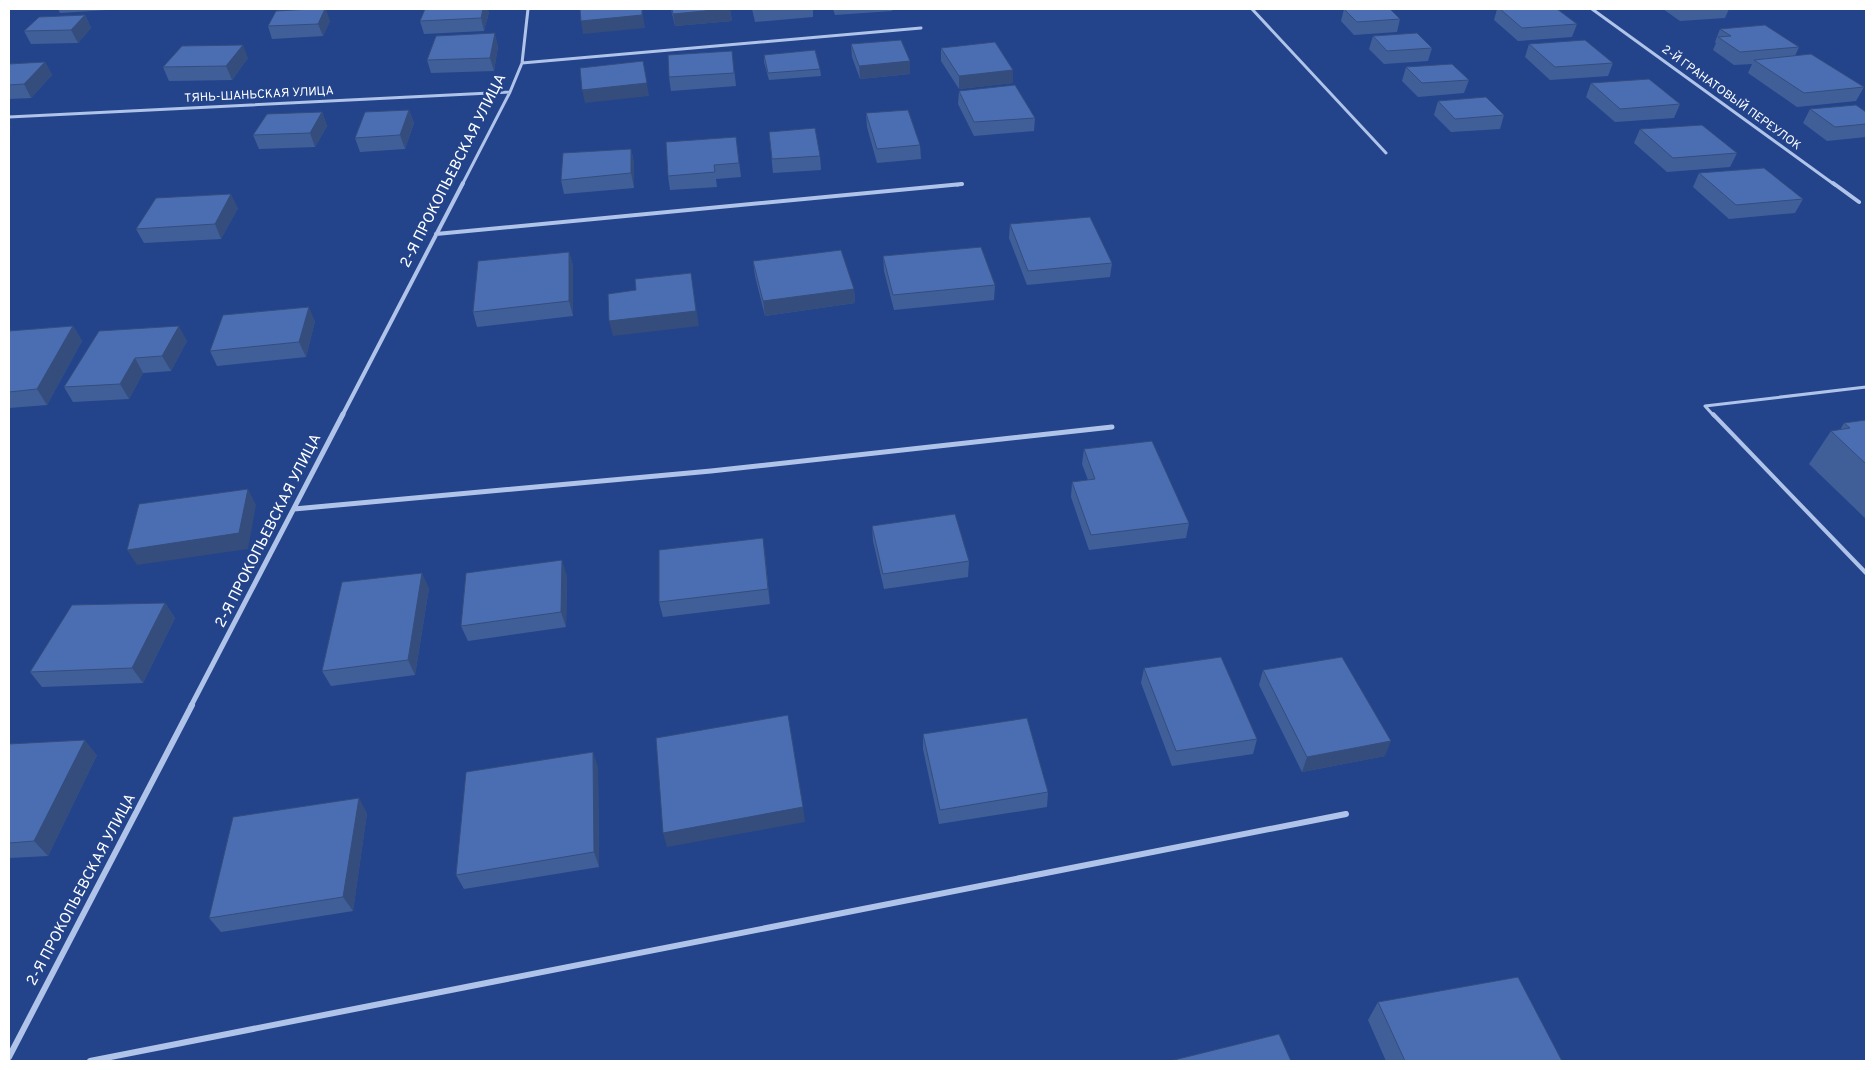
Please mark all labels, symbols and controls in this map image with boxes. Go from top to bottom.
street label: 2-Й ГРАНАТОВЫЙ ПЕРЕУЛОК [1658,42,1804,154]
street label: 2-Я ПРОКОПЬЕВСКАЯ УЛИЦА [397,71,511,271]
street label: ТЯНЬ-ШАНЬСКАЯ УЛИЦА [184,83,334,107]
street label: 2-Я ПРОКОПЬЕВСКАЯ УЛИЦА [212,431,326,631]
street label: 2-Я ПРОКОПЬЕВСКАЯ УЛИЦА [23,791,141,989]

